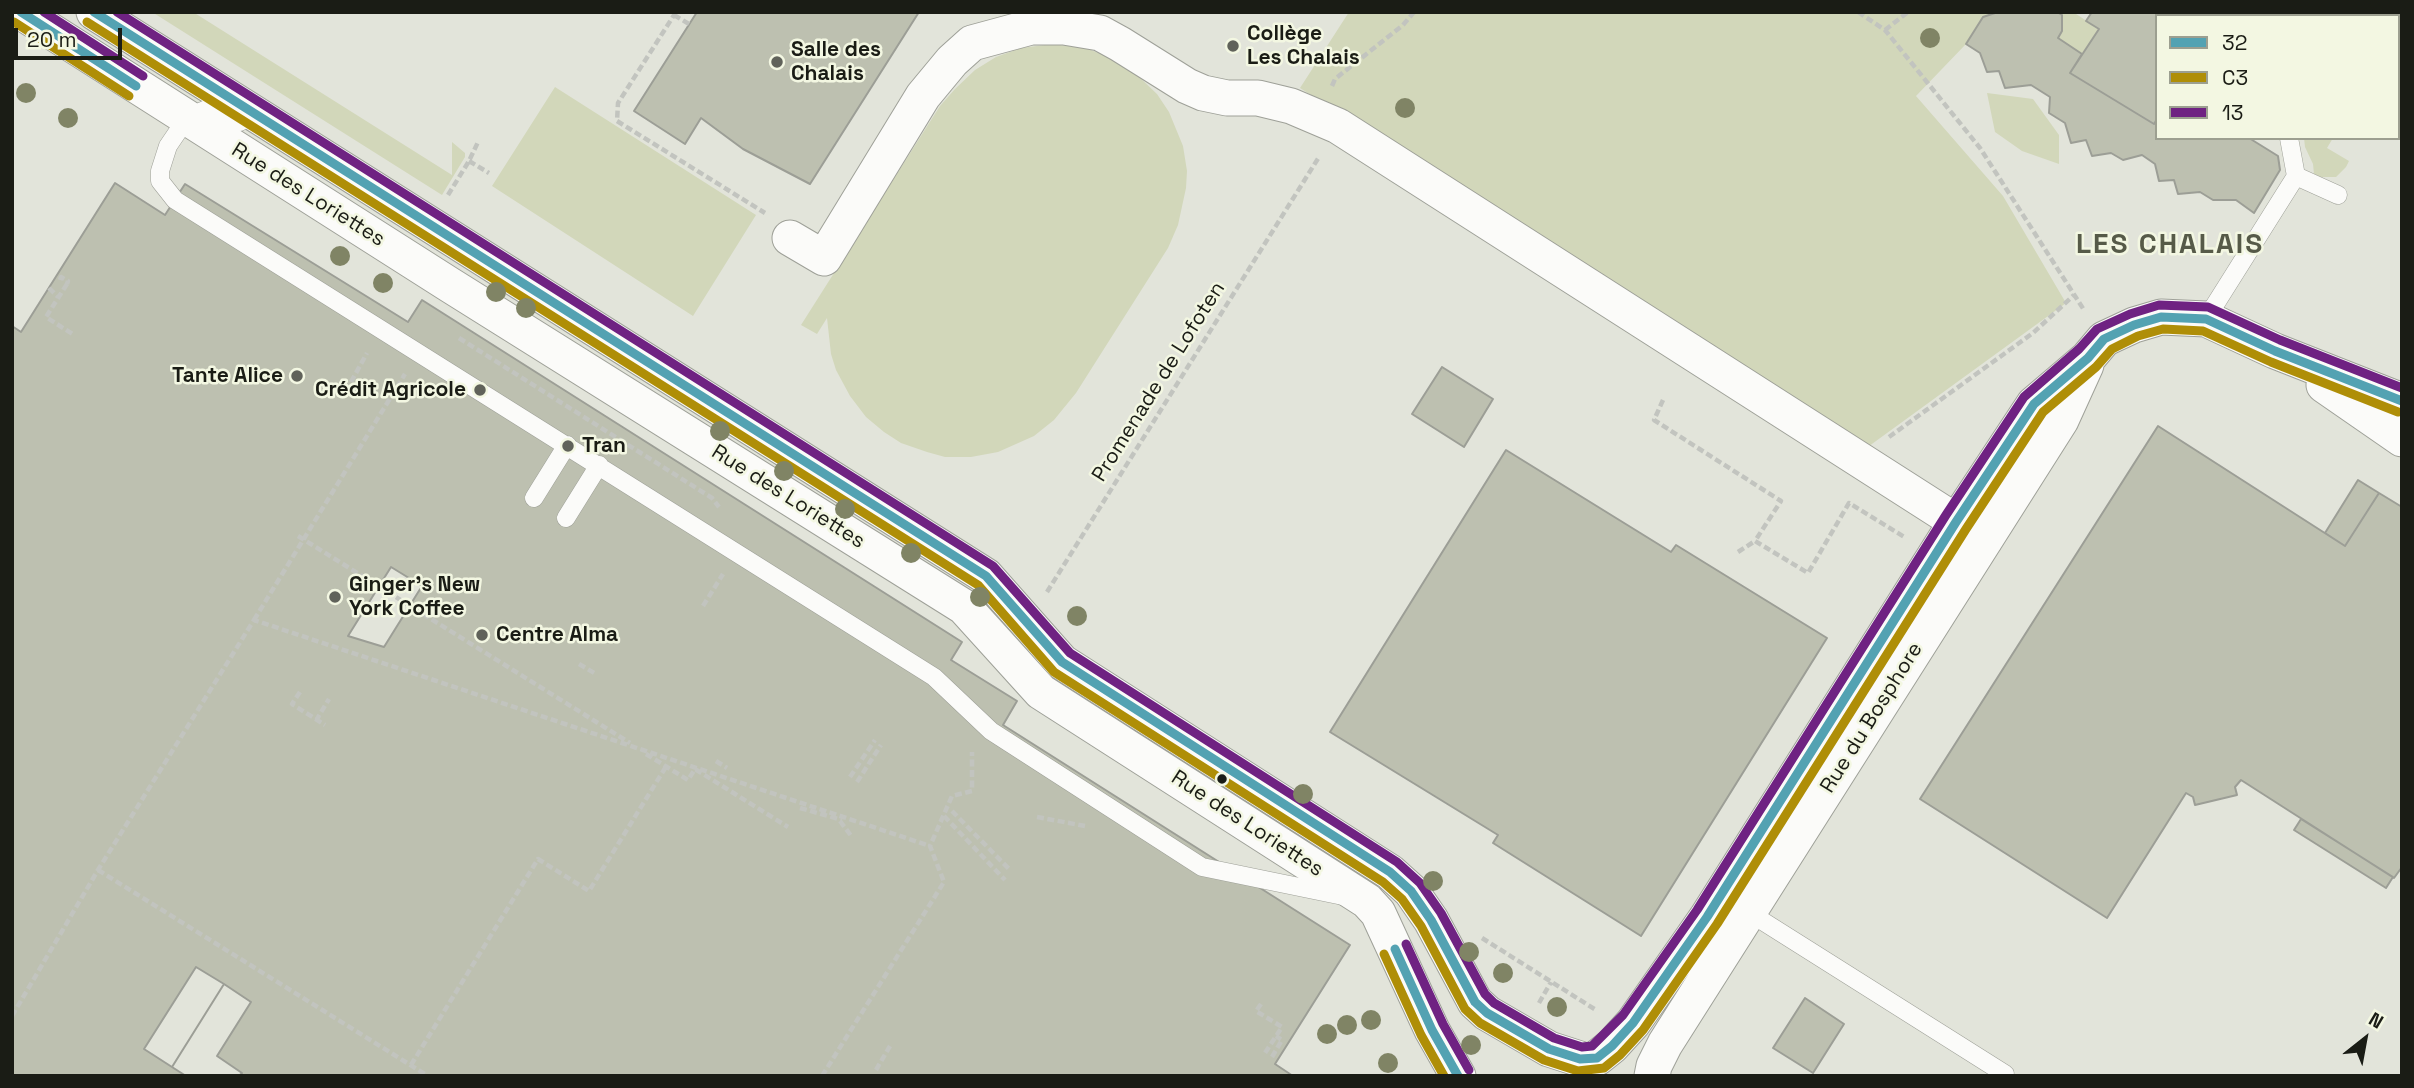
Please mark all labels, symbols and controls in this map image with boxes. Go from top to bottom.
scale bar [18,14,126,58]
legend [2155,14,2400,140]
place label: Collège Les Chalais [1247,21,1360,71]
text: 20 m [27,26,77,53]
text: 32 [2222,29,2247,56]
place label: Salle des Chalais [791,37,881,87]
marker: Collège Les Chalais [1225,38,1241,54]
marker: Salle des Chalais [769,54,785,70]
text: C3 [2222,64,2248,91]
text: 13 [2222,99,2243,126]
street label: Rue des Loriettes [227,138,389,252]
district label: LES CHALAIS [2077,228,2263,262]
street label: Promenade de Lofoten [1087,277,1231,487]
place label: Tante Alice [172,363,283,389]
marker: Tante Alice [289,368,305,384]
place label: Crédit Agricole [315,377,466,403]
marker: Crédit Agricole [472,382,488,398]
place label: Tran [582,433,626,459]
marker: Tran [560,438,576,454]
street label: Rue des Loriettes [707,440,869,554]
place label: Ginger's New York Coffee [349,572,480,622]
marker: Ginger's New York Coffee [327,589,343,605]
place label: Centre Alma [496,622,618,648]
marker: Centre Alma [474,627,490,643]
street label: Rue du Bosphore [1815,638,1929,798]
street label: Rue des Loriettes [1166,765,1328,883]
unlabelled marker [1215,772,1229,786]
north arrow [2330,1004,2400,1074]
text: N [2364,1007,2388,1035]

